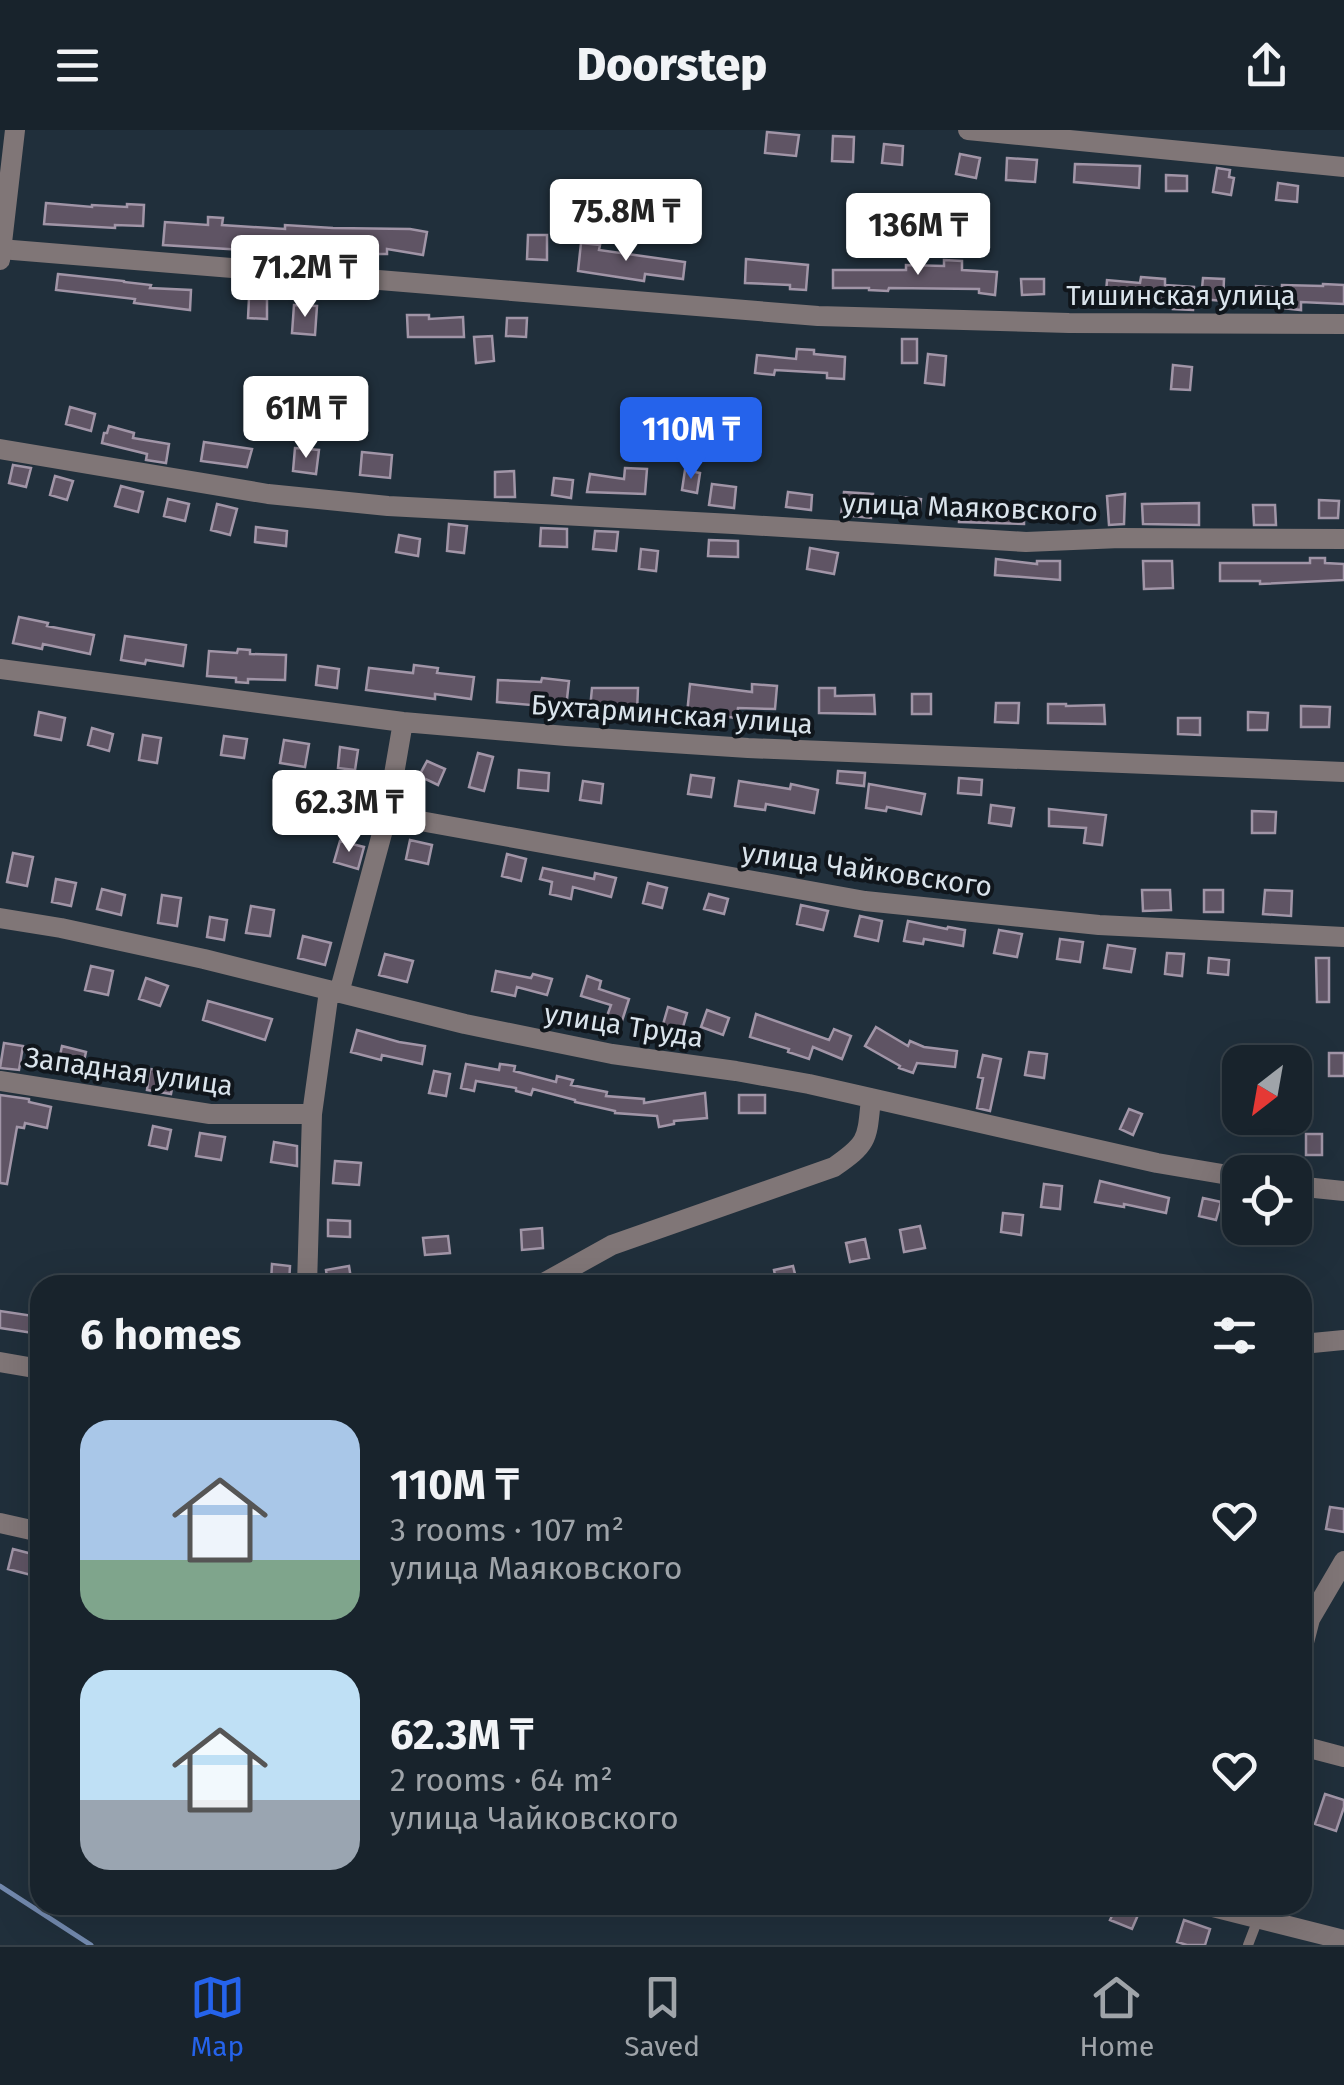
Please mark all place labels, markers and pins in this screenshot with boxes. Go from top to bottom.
pin: 75.8M ₸ [534,179,718,264]
pin: 136M ₸ [837,193,999,278]
pin: 71.2M ₸ [213,235,397,320]
pin: 61M ₸ [236,376,376,461]
pin: 110M ₸ [610,397,772,482]
pin: 62.3M ₸ [257,770,441,855]

